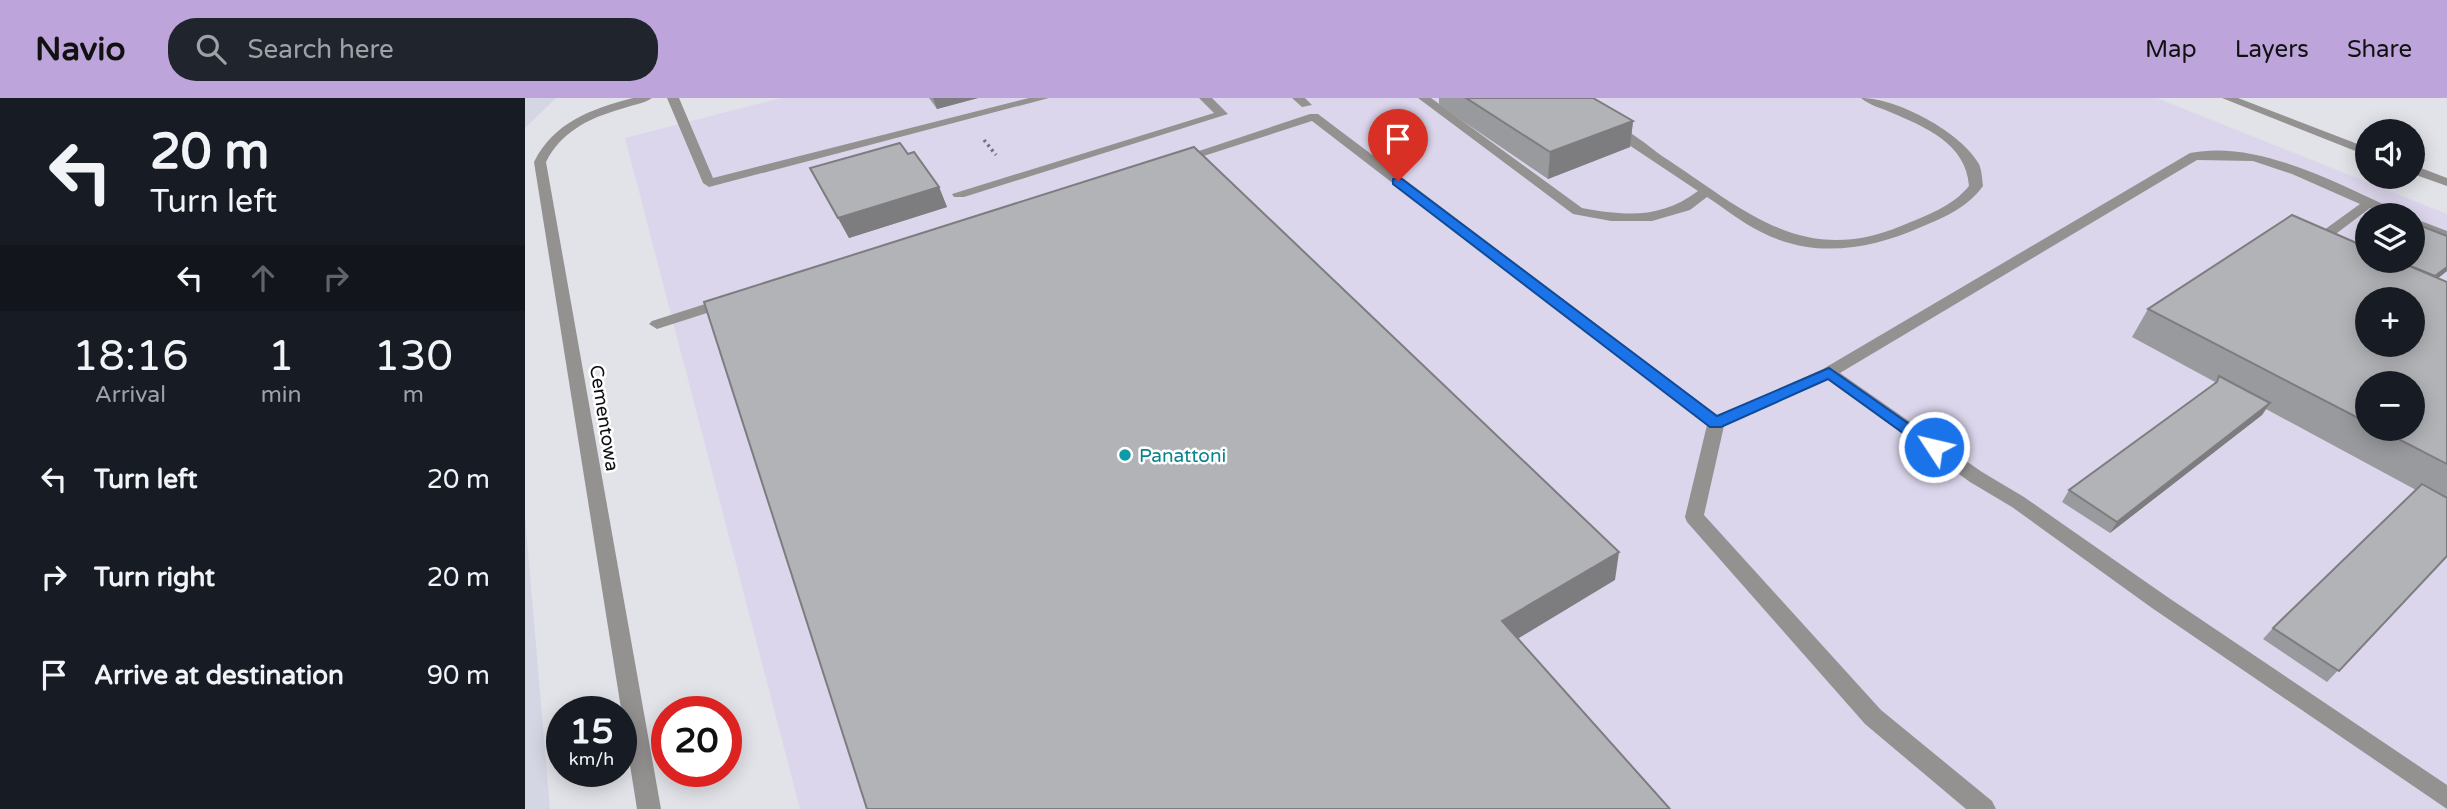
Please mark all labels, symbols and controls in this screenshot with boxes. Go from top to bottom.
search box [168,18,658,81]
text: Navio [35,30,126,69]
icon: search [192,30,230,68]
text: Search here [248,34,394,65]
text: Map [2145,35,2197,64]
text: Layers [2235,35,2309,64]
text: Share [2347,35,2412,64]
pin [1368,109,1428,181]
map controls [2355,119,2425,441]
button: sound [2355,119,2425,189]
icon: arrive [1379,120,1417,158]
text: 20 m [150,123,269,182]
icon: left [35,126,126,217]
text: Turn left [150,183,277,221]
button: layers [2355,203,2425,273]
icon: left [171,259,209,297]
icon: ahead [244,259,282,297]
icon: right [317,259,355,297]
button: + [2355,287,2425,357]
text: 18:16 [72,331,189,382]
text: 1 [268,331,294,382]
text: 130 [374,331,453,382]
street label: Cementowa [585,363,623,473]
button: − [2355,371,2425,441]
text: Arrival [95,381,166,409]
text: min [261,381,302,409]
text: m [403,381,424,409]
position arrow [1897,410,1971,484]
place label: Panattoni [1139,445,1226,467]
marker: Panattoni [1117,447,1133,463]
icon: left [35,460,73,498]
text: Turn left [94,464,197,495]
text: 20 m [427,464,490,495]
icon: right [35,558,73,596]
text: Turn right [94,562,215,593]
text: 20 m [427,562,490,593]
icon: arrive [35,656,73,694]
text: Arrive at destination [94,660,344,691]
text: 90 m [427,660,490,691]
speed limit sign: 20 [651,696,742,787]
text: 15 [570,711,613,753]
text: km/h [569,748,614,770]

